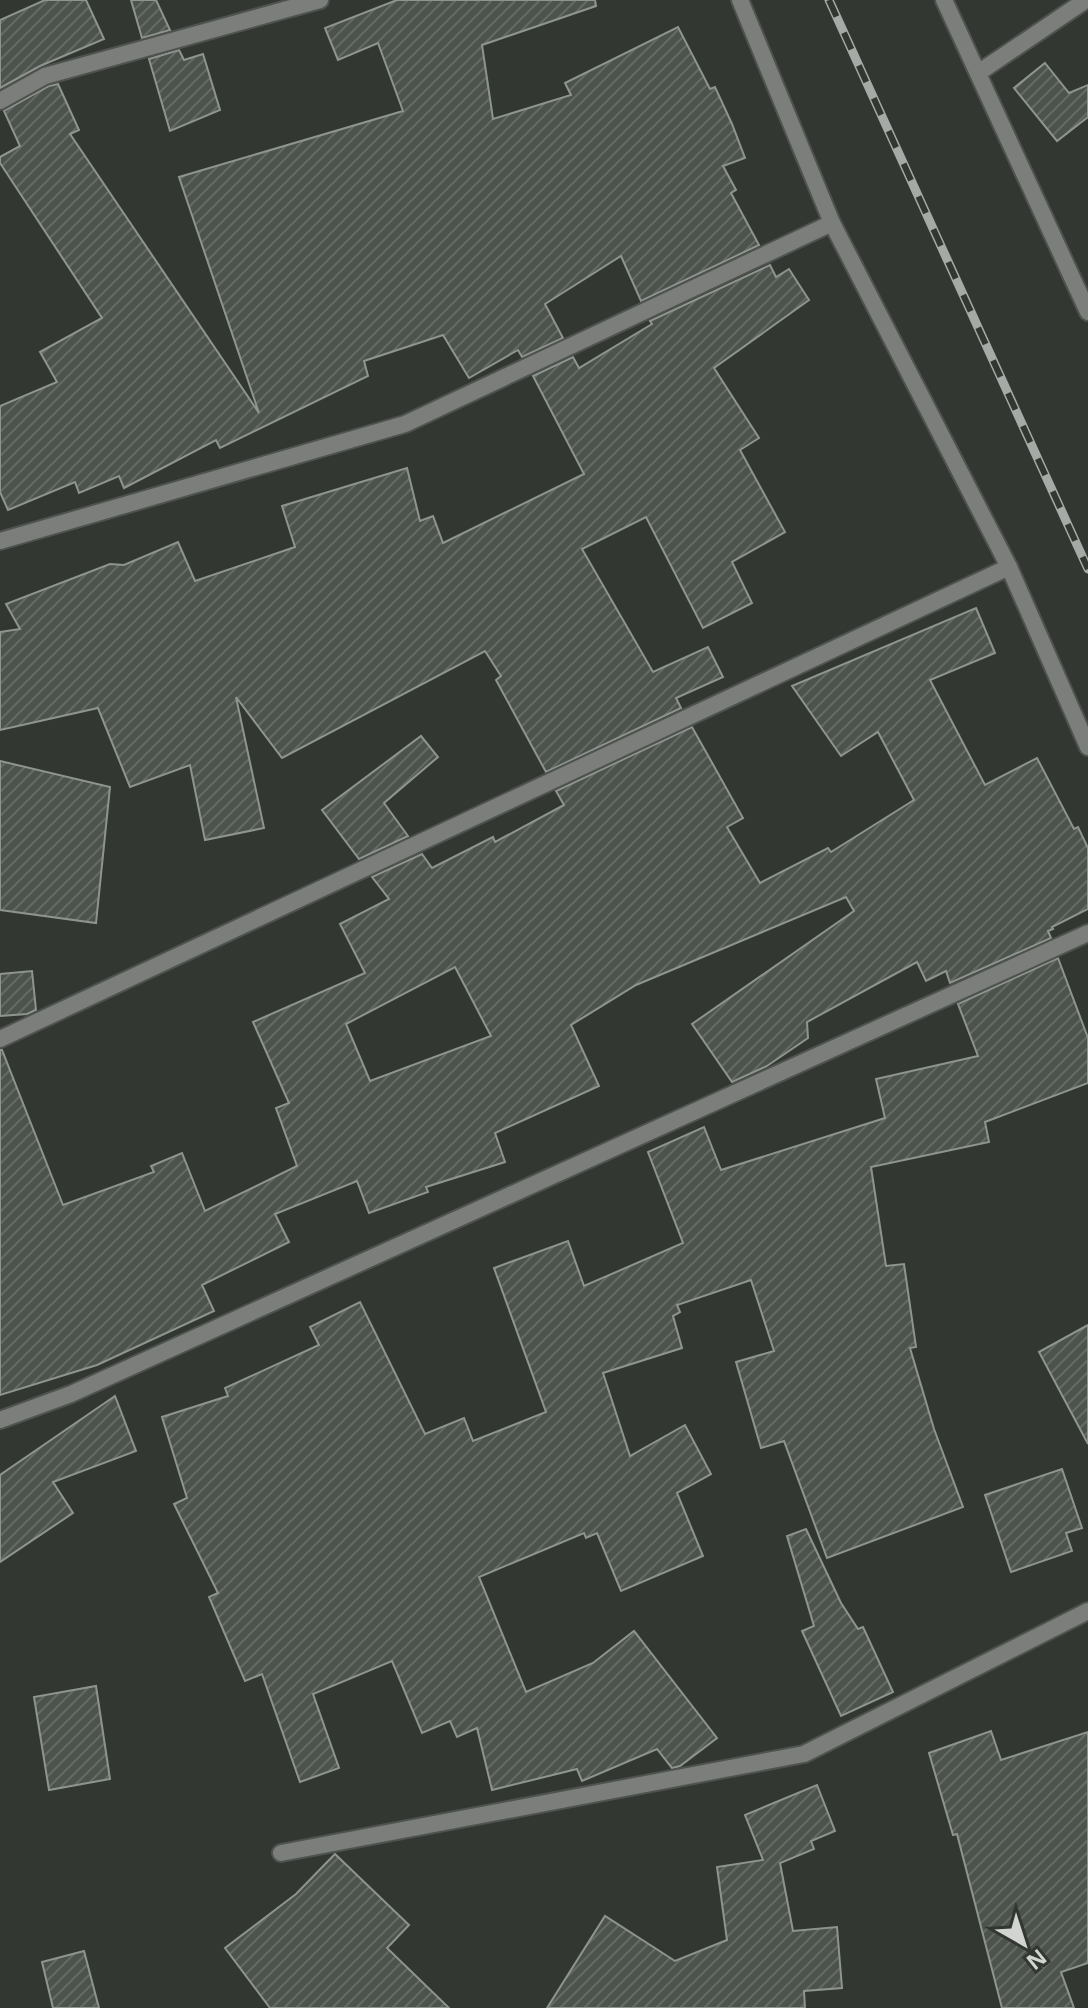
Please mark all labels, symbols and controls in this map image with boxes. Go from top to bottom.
north arrow [984,1904,1064,1984]
text: N [1021,1943,1054,1978]

